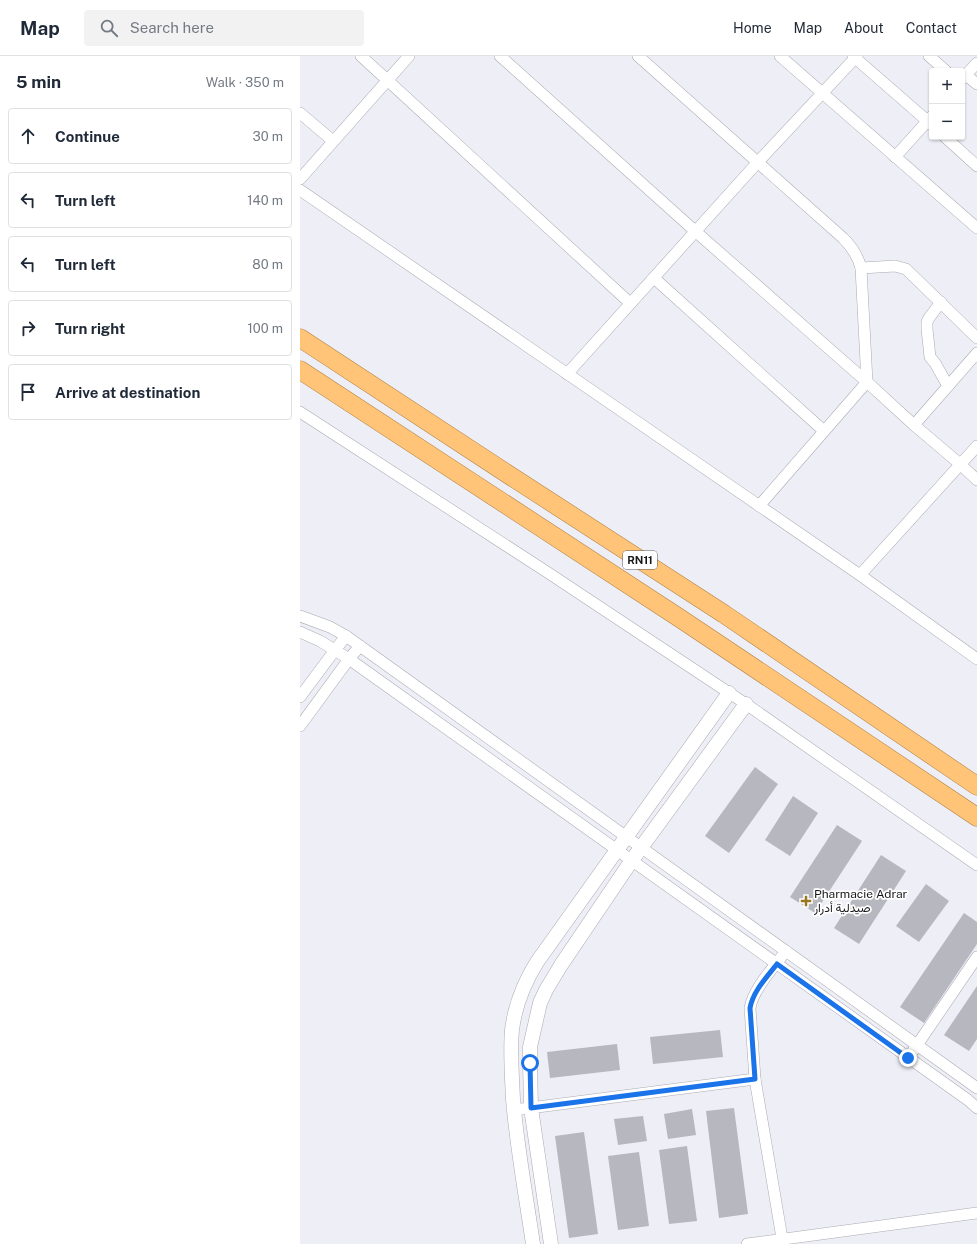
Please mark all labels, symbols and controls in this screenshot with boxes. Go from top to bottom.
search box [84,10,364,46]
text: Map [20,17,60,39]
icon: search [98,17,120,39]
text: Search here [130,19,214,36]
text: Home [733,20,772,36]
text: Map [794,20,822,36]
text: About [844,20,884,36]
text: Contact [906,20,957,36]
map controls [929,68,965,140]
button: + [929,68,965,104]
text: 5 min [16,72,61,92]
text: Walk · 350 m [206,75,284,90]
button: − [929,104,965,140]
icon: ahead [17,125,39,147]
text: Continue [55,128,120,145]
text: 30 m [253,129,283,144]
icon: left [17,189,39,211]
text: Turn left [55,192,116,209]
text: 140 m [247,193,283,208]
icon: left [17,253,39,275]
text: Turn left [55,256,116,273]
text: 80 m [252,257,283,272]
icon: right [17,317,39,339]
text: Turn right [55,320,125,337]
text: 100 m [247,321,283,336]
icon: arrive [17,381,39,403]
text: Arrive at destination [55,384,200,401]
road number: RN11 [623,551,657,569]
place label: Pharmacie Adrar صيدلية أدرار [813,887,908,916]
marker: Pharmacie Adrar صيدلية أدرار [801,896,811,906]
route end [899,1049,917,1067]
route start [521,1054,539,1072]

